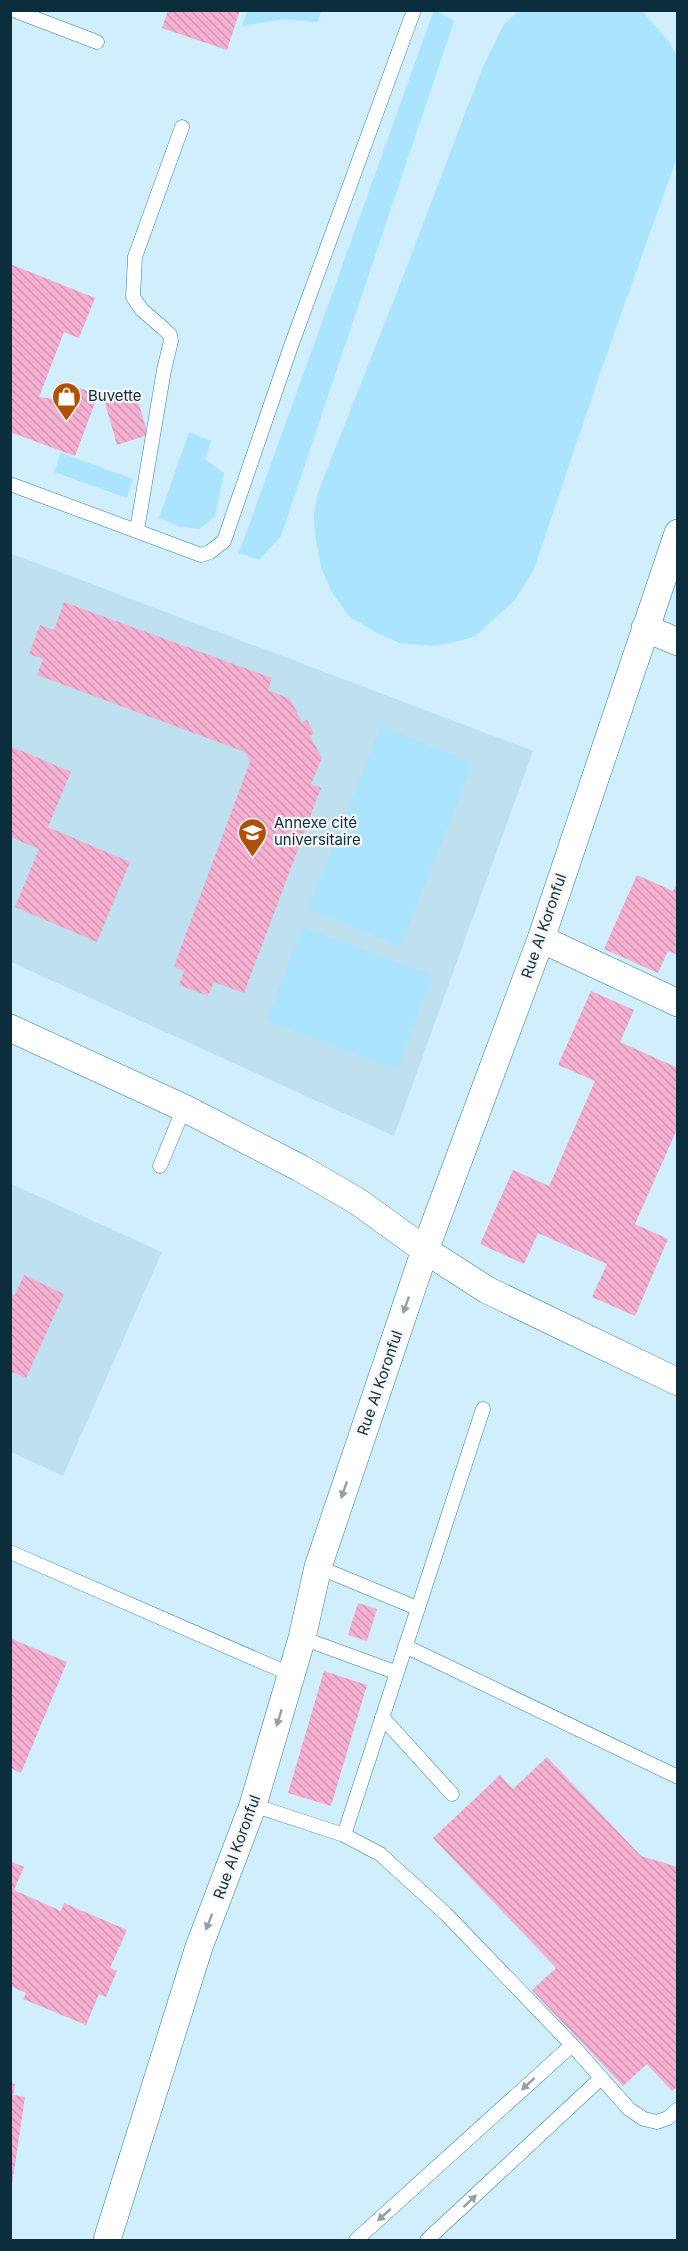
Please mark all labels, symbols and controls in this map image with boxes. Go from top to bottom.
shop icon: Buvette [51,380,83,422]
place label: Buvette [88,386,142,405]
place label: Annexe cité universitaire [274,813,361,849]
school or university icon: Annexe cité universitaire [237,816,269,858]
street label: Rue Al Koronful [517,871,570,981]
one-way arrow [401,1296,411,1314]
street label: Rue Al Koronful [353,1328,406,1438]
one-way arrow [338,1481,348,1499]
one-way arrow [274,1709,283,1727]
street label: Rue Al Koronful [209,1792,264,1902]
one-way arrow [204,1913,213,1931]
one-way arrow [521,2077,536,2091]
one-way arrow [462,2194,477,2208]
one-way arrow [377,2208,391,2222]

